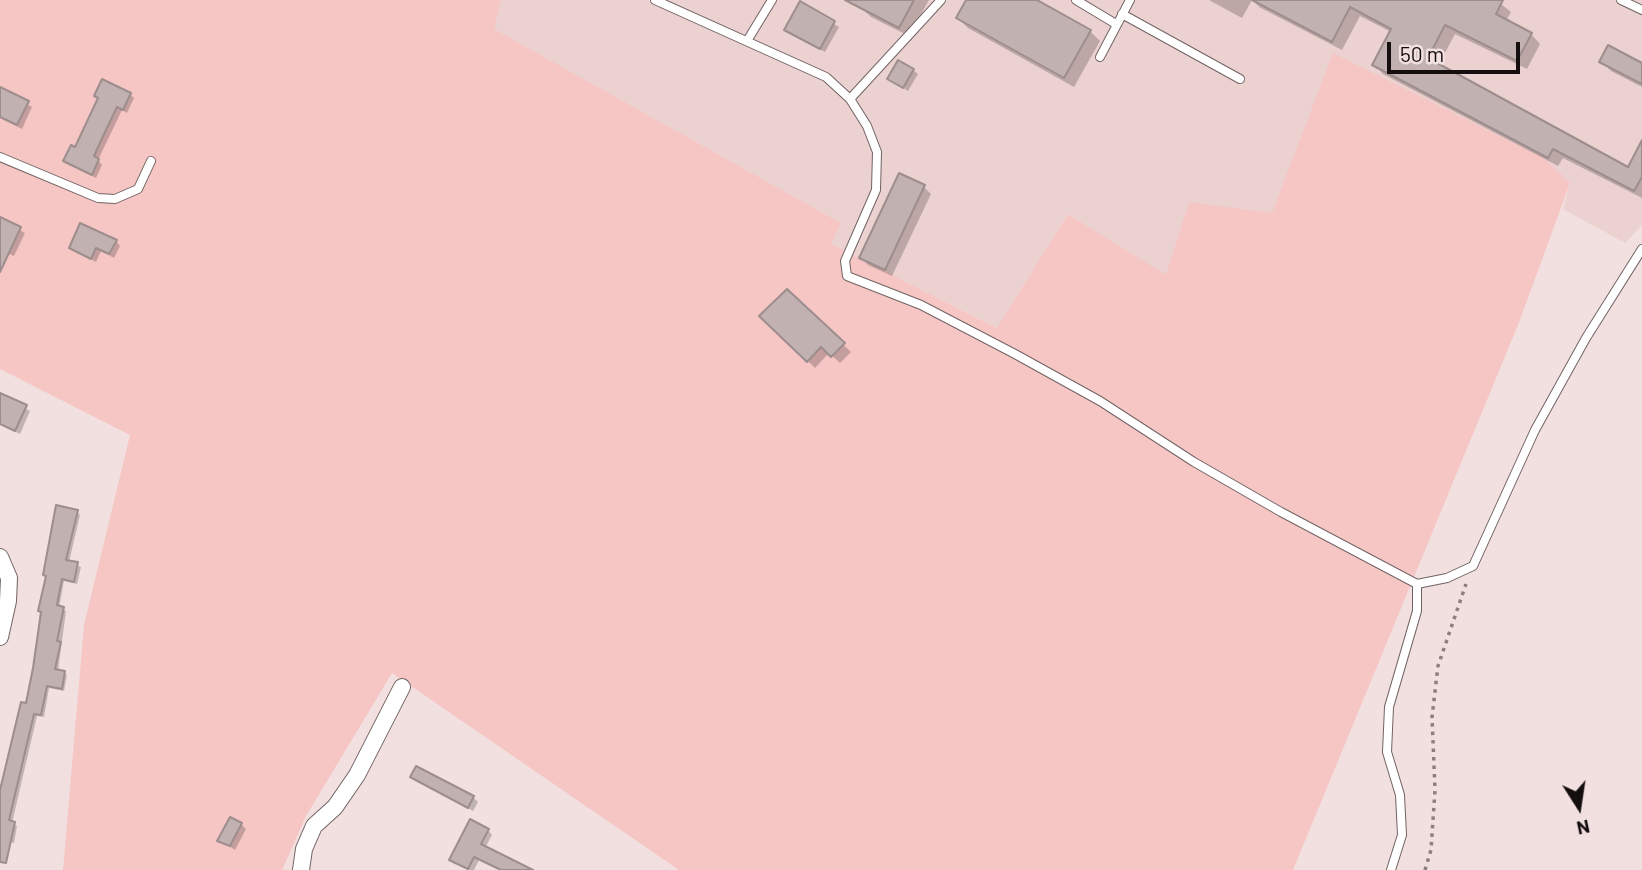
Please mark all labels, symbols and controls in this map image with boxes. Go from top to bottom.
scale bar [1390,28,1523,72]
text: 50 m [1400,41,1444,66]
north arrow [1544,772,1614,842]
text: N [1575,815,1592,841]

